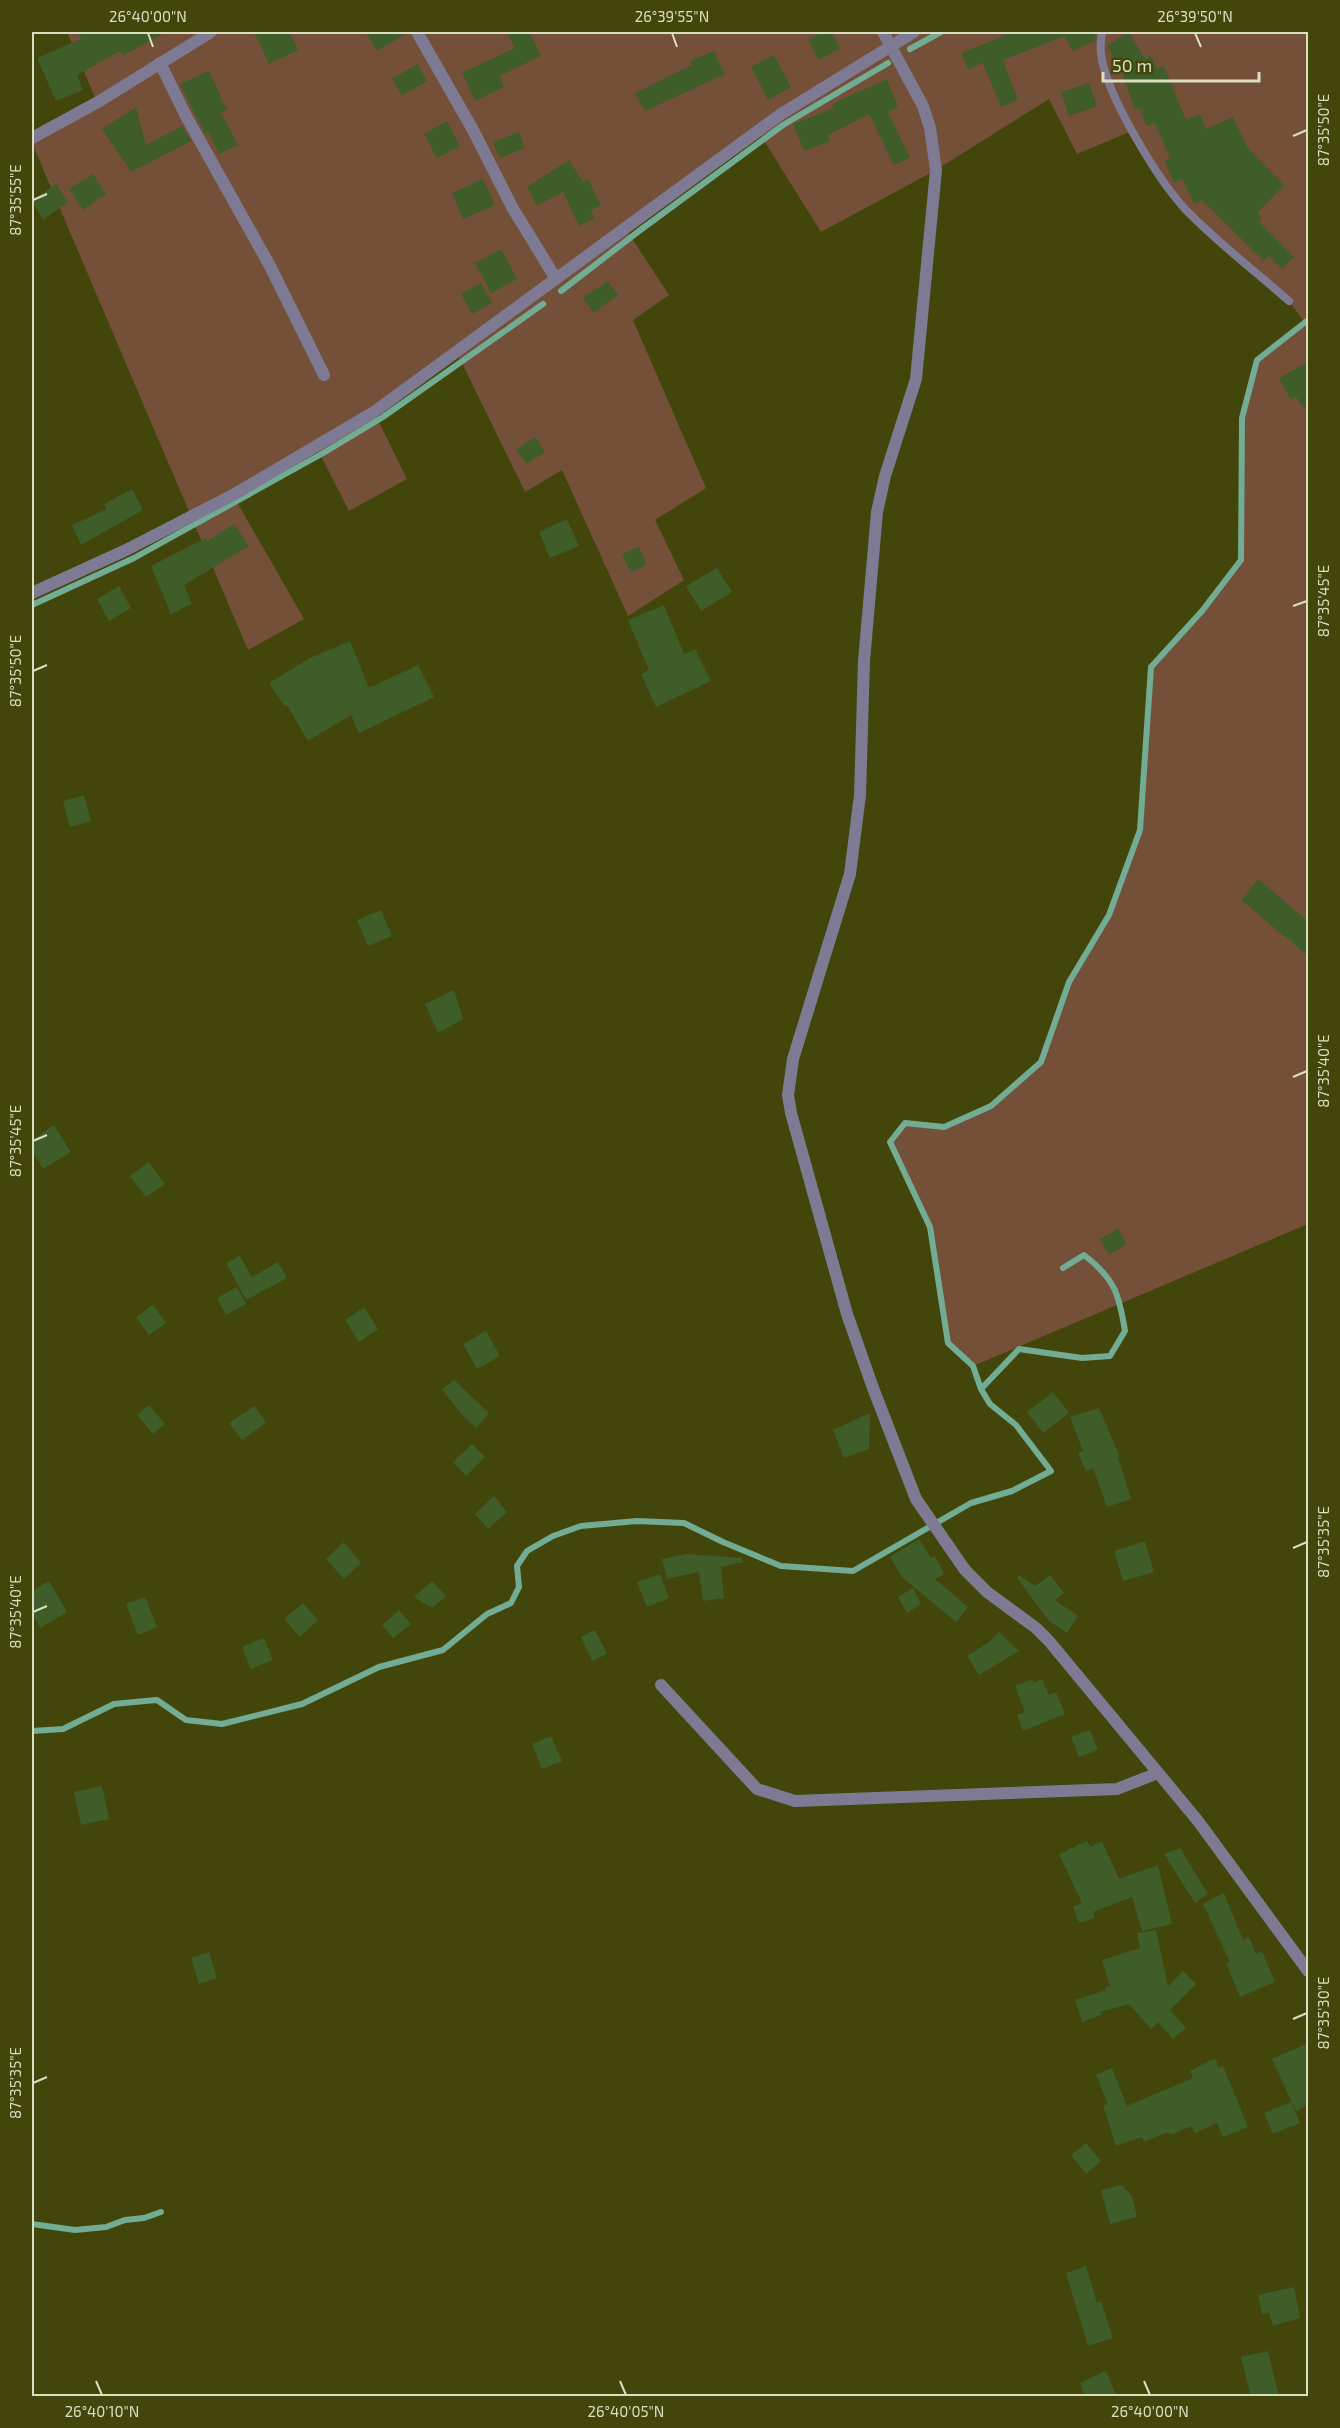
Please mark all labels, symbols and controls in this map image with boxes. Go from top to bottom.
text: 26°40'00"N [109,7,187,25]
text: 26°39'55"N [635,7,709,25]
text: 26°39'50"N [1157,7,1233,25]
scale bar [1103,45,1259,83]
text: 50 m [1112,54,1152,76]
text: 87°35'50"E [1314,94,1332,166]
text: 87°35'55"E [6,164,24,236]
text: 87°35'45"E [1314,565,1332,637]
text: 87°35'50"E [6,635,24,707]
text: 87°35'40"E [1314,1034,1332,1108]
text: 87°35'45"E [6,1105,24,1177]
text: 87°35'35"E [1314,1506,1332,1578]
text: 87°35'40"E [6,1575,24,1649]
text: 87°35'30"E [1314,1977,1332,2049]
text: 87°35'35"E [6,2047,24,2119]
text: 26°40'10"N [65,2402,139,2420]
text: 26°40'05"N [588,2402,664,2420]
text: 26°40'00"N [1111,2402,1189,2420]

